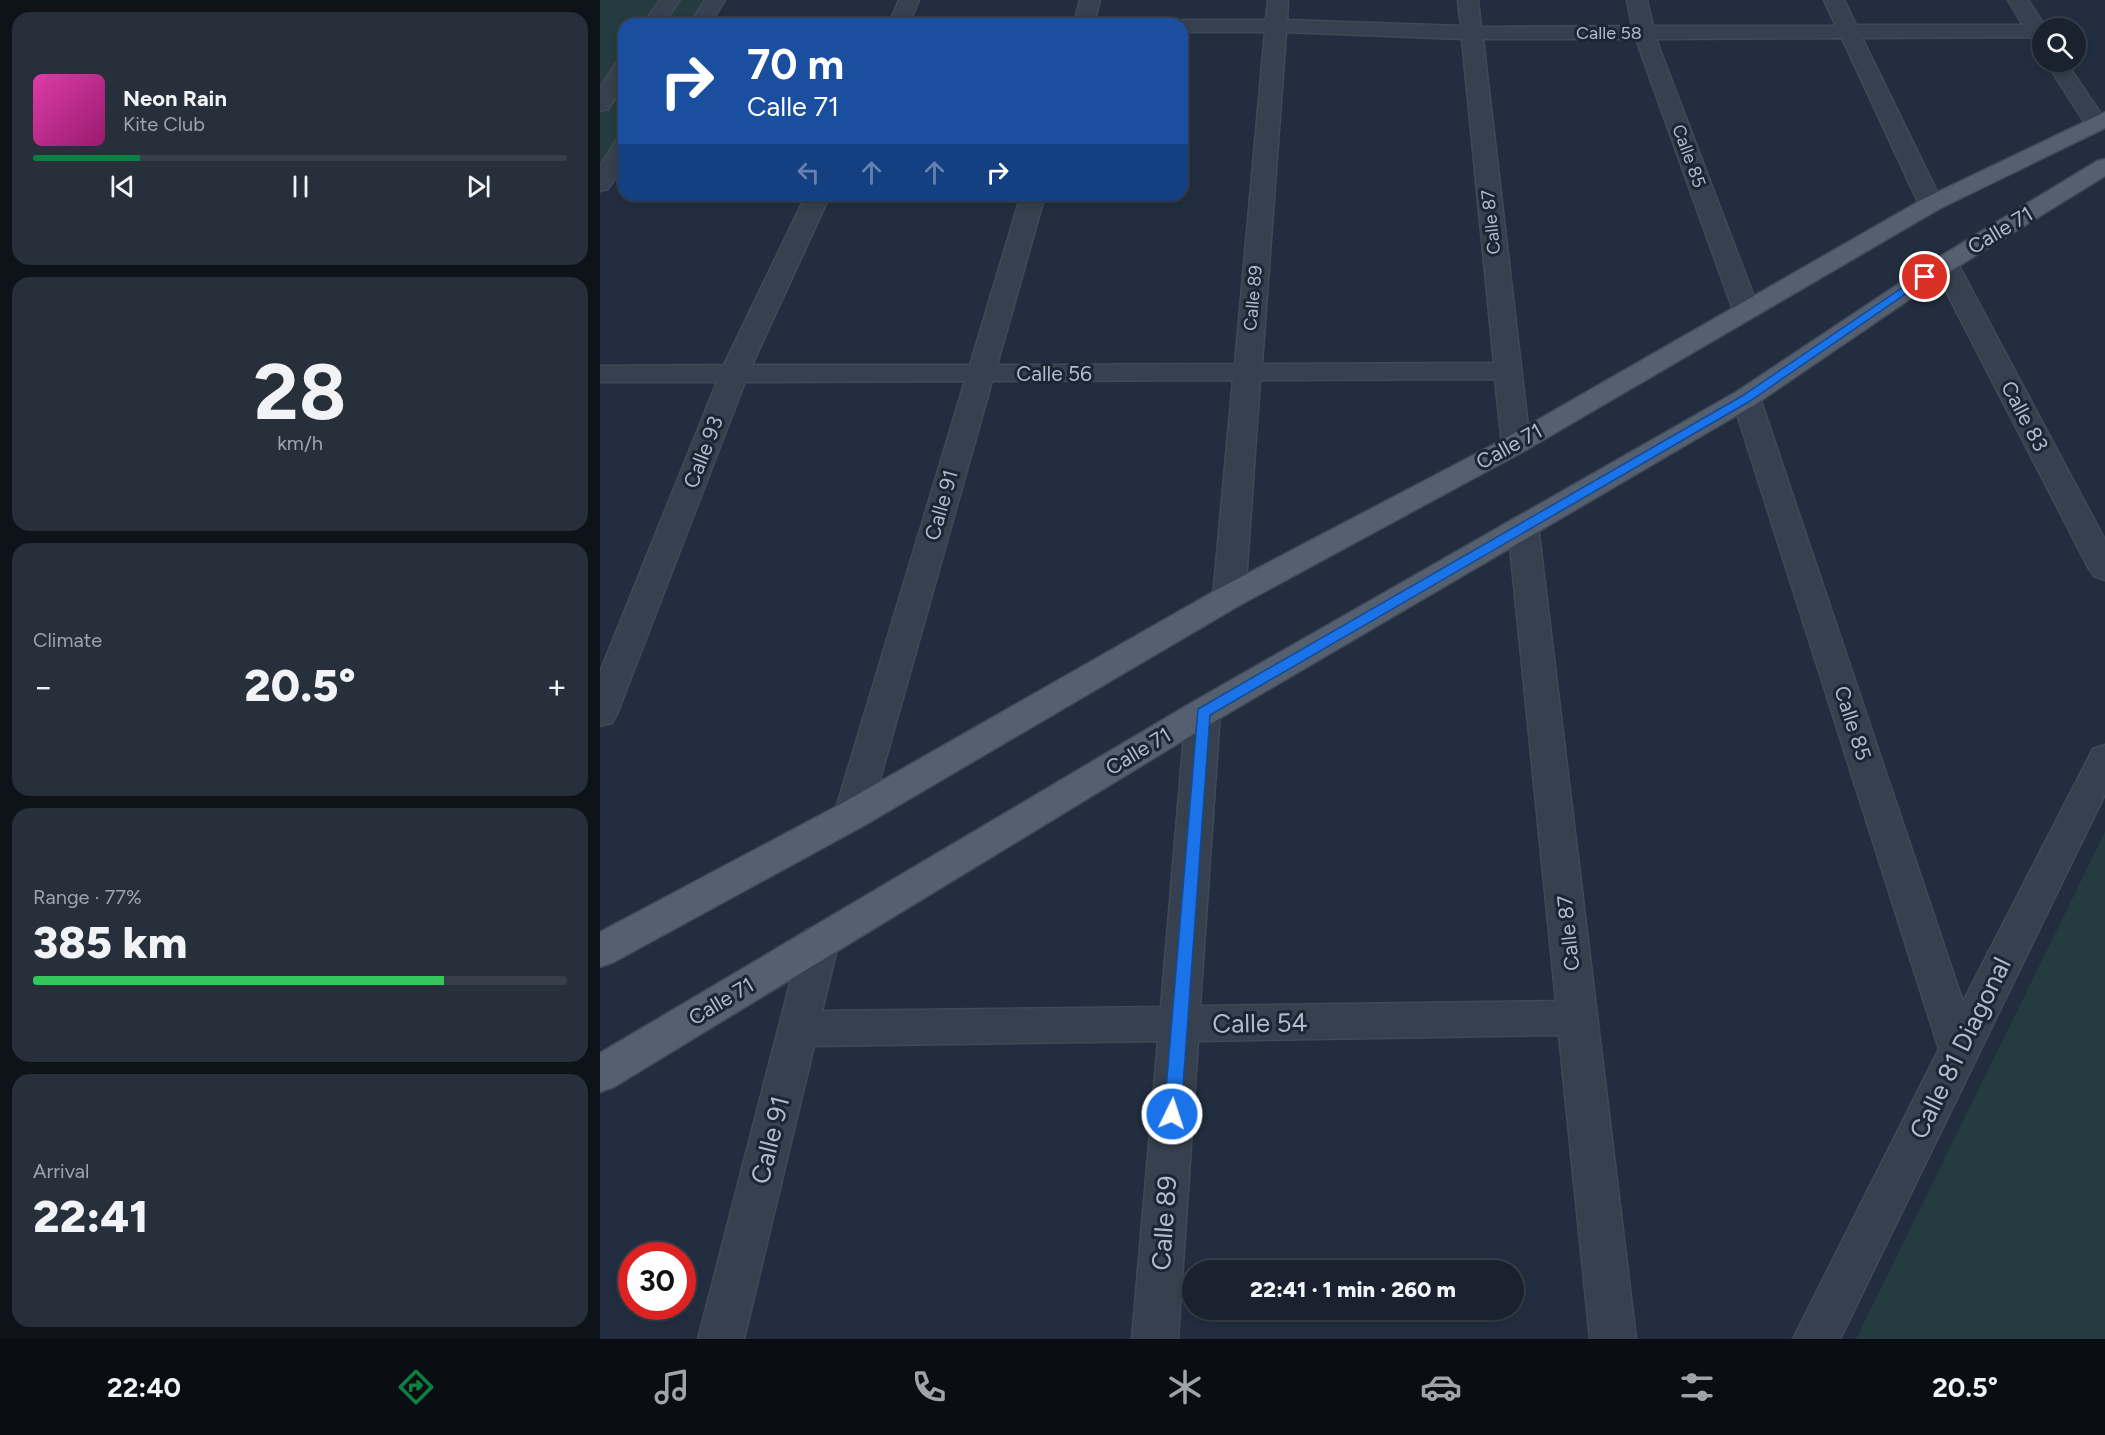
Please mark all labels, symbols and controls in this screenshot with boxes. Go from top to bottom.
map controls [2032,18,2086,72]
button: search [2032,18,2086,72]
street label: Calle 58 [1576,22,1642,44]
text: 70 m [747,39,844,90]
icon: right [648,42,726,120]
text: Neon Rain [123,85,227,112]
text: Calle 71 [747,90,839,123]
text: Kite Club [123,112,205,136]
street label: Calle 85 [1667,121,1711,191]
icon: left [792,156,825,189]
icon: ahead [855,156,888,189]
icon: ahead [918,156,951,189]
icon: right [981,156,1014,189]
icon: previous [106,170,139,203]
icon: pause [284,170,317,203]
icon: next [462,170,495,203]
street label: Calle 87 [1477,188,1505,256]
street label: Calle 71 [1963,201,2037,259]
pin [1899,251,1950,302]
icon: arrive [1908,260,1941,293]
street label: Calle 89 [1239,264,1267,332]
text: 28 [254,345,346,439]
street label: Calle 56 [1016,361,1092,386]
street label: Calle 83 [1996,377,2054,455]
street label: Calle 93 [678,412,728,492]
street label: Calle 71 [1472,418,1546,474]
text: km/h [277,431,323,455]
street label: Calle 91 [919,467,963,543]
text: Climate [33,628,102,652]
text: 20.5° [244,658,356,712]
text: − [33,667,54,706]
text: + [546,667,567,706]
street label: Calle 85 [1829,683,1877,763]
street label: Calle 71 [1101,722,1175,780]
text: Range · 77% [33,885,142,909]
street label: Calle 87 [1552,894,1584,972]
text: 385 km [33,915,188,969]
street label: Calle 81 Diagonal [1902,952,2018,1144]
street label: Calle 71 [684,972,758,1030]
street label: Calle 54 [1212,1006,1308,1040]
position arrow [1140,1082,1204,1146]
street label: Calle 91 [744,1093,796,1187]
text: Arrival [33,1159,89,1183]
street label: Calle 89 [1145,1175,1183,1271]
text: 22:41 [33,1189,148,1243]
speed limit sign: 30 [618,1242,696,1320]
text: 22:41 · 1 min · 260 m [1250,1276,1456,1303]
icon: directions [395,1366,437,1408]
icon: music [651,1366,693,1408]
icon: phone [908,1366,950,1408]
icon: climate [1164,1366,1206,1408]
icon: car [1420,1366,1462,1408]
icon: filters [1676,1366,1718,1408]
text: 22:40 [107,1371,181,1404]
text: 20.5° [1932,1371,1998,1404]

